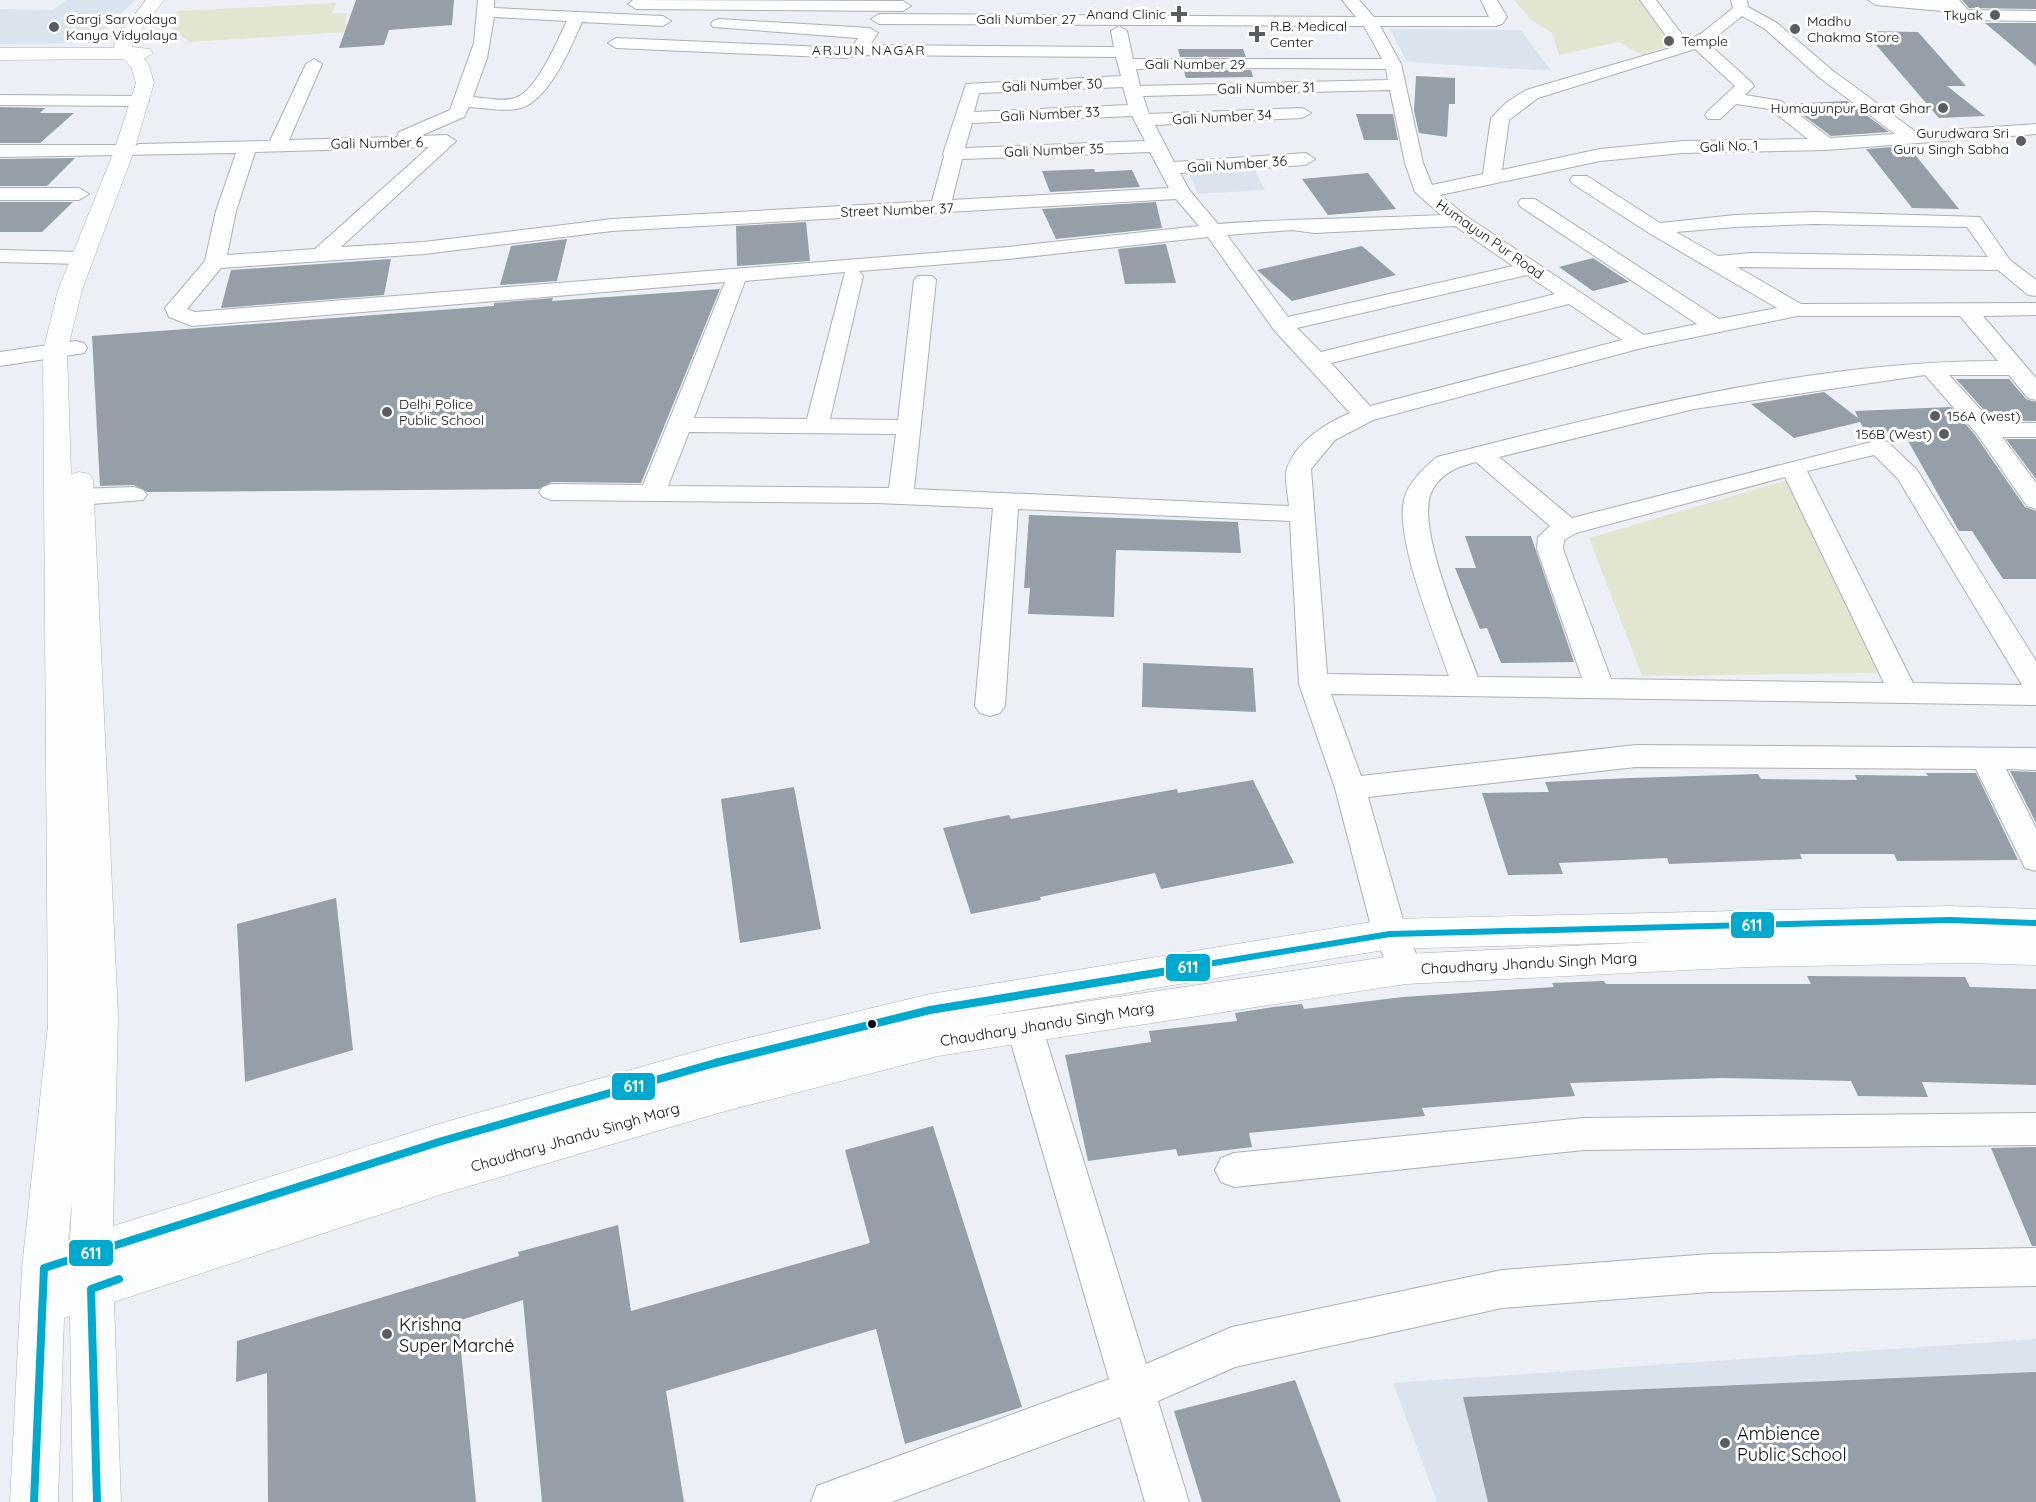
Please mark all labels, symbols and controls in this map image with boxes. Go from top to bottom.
place label: Anand Clinic [1086,5,1166,23]
marker: Anand Clinic [1170,5,1188,23]
place label: Tkyak [1943,6,1983,24]
marker: Tkyak [1988,8,2002,22]
place label: Gargi Sarvodaya Kanya Vidyalaya [66,10,178,44]
street label: Gali Number 27 [976,10,1076,28]
place label: Madhu Chakma Store [1807,12,1899,46]
place label: R.B. Medical Center [1270,17,1347,51]
marker: Gargi Sarvodaya Kanya Vidyalaya [47,20,61,34]
marker: Madhu Chakma Store [1788,22,1802,36]
marker: R.B. Medical Center [1248,25,1266,43]
place label: Temple [1681,32,1728,50]
marker: Temple [1662,34,1676,48]
district label: ARJUN NAGAR [812,41,926,59]
street label: Gali Number 29 [1145,55,1245,73]
street label: Gali Number 30 [1001,74,1103,96]
street label: Gali Number 31 [1217,78,1315,98]
place label: Humayunpur Barat Ghar [1771,99,1932,117]
marker: Humayunpur Barat Ghar [1936,101,1950,115]
street label: Gali Number 33 [1000,102,1100,126]
street label: Gali Number 34 [1172,105,1272,129]
place label: Gurudwara Sri Guru Singh Sabha [1893,124,2009,158]
street label: Gali Number 6 [331,133,424,153]
marker: Gurudwara Sri Guru Singh Sabha [2014,134,2028,148]
street label: Gali No. 1 [1699,136,1759,156]
street label: Gali Number 35 [1004,139,1104,161]
street label: Gali Number 36 [1187,152,1288,176]
street label: Humayun Pur Road [1433,195,1547,283]
street label: Street Number 37 [840,199,954,221]
place label: Delhi Police Public School [399,395,484,429]
marker: Delhi Police Public School [380,405,394,419]
place label: 156A (west) [1947,407,2020,425]
marker: 156A (west) [1928,409,1942,423]
place label: 156B (West) [1856,425,1932,443]
marker: 156B (West) [1937,427,1951,441]
line badge: 611 [1730,911,1775,939]
text: 611 [1742,915,1762,935]
street label: Chaudhary Jhandu Singh Marg [1420,948,1638,978]
line badge: 611 [1165,953,1211,982]
text: 611 [1178,957,1198,977]
street label: Chaudhary Jhandu Singh Marg [939,998,1155,1050]
unlabelled marker [866,1018,878,1030]
line badge: 611 [611,1072,656,1101]
text: 611 [624,1076,644,1096]
street label: Chaudhary Jhandu Singh Marg [468,1098,682,1176]
line badge: 611 [68,1239,114,1267]
text: 611 [81,1243,101,1263]
place label: Krishna Super Marché [399,1313,514,1357]
marker: Krishna Super Marché [380,1327,394,1341]
place label: Ambience Public School [1737,1422,1847,1466]
marker: Ambience Public School [1718,1436,1732,1450]

